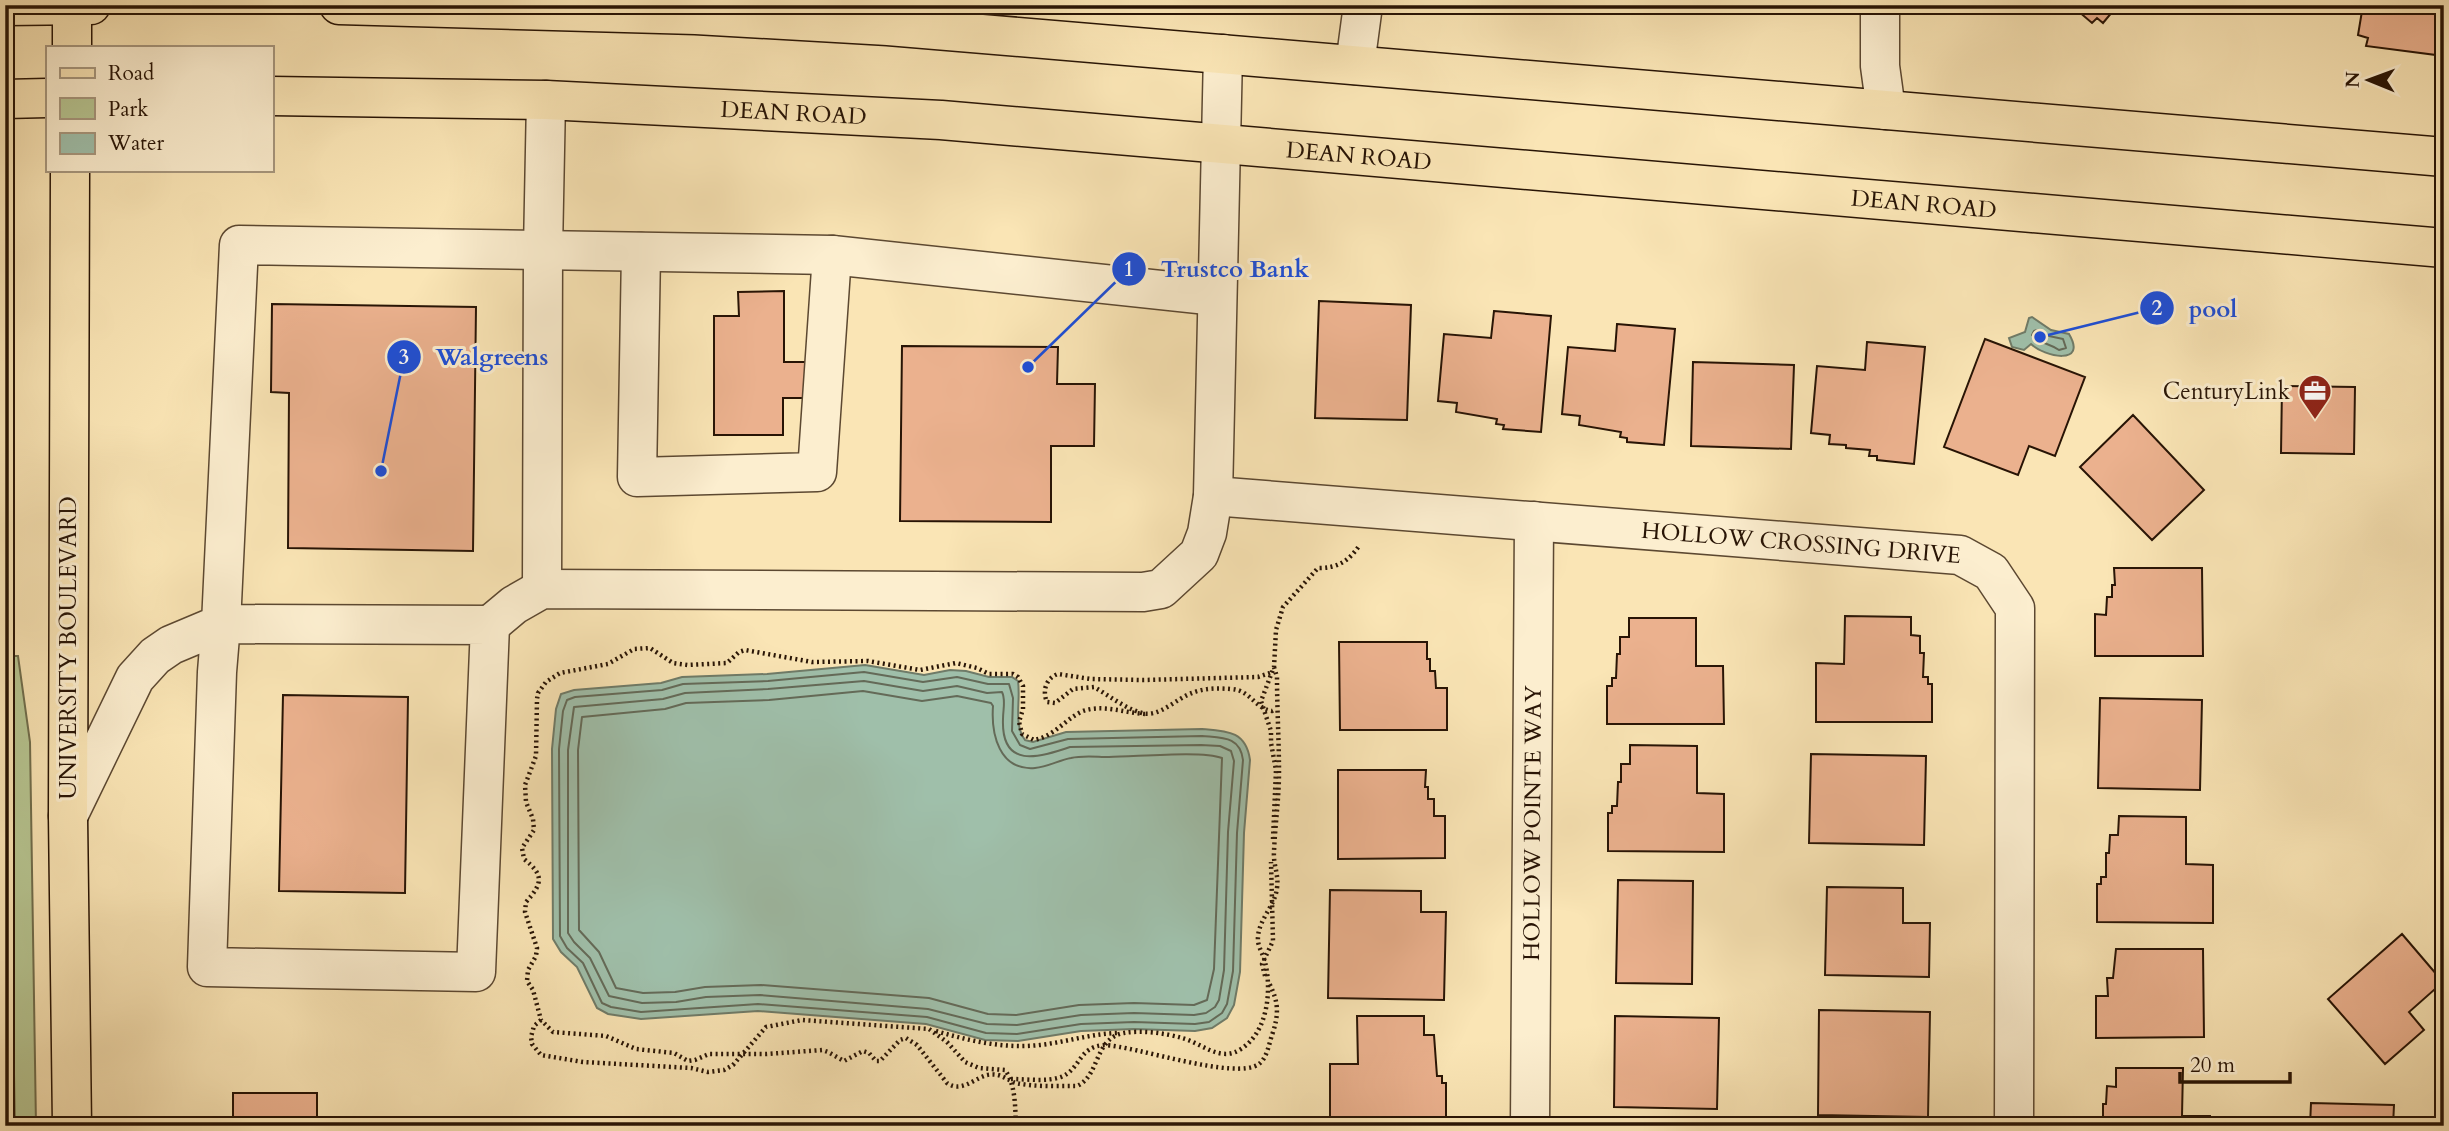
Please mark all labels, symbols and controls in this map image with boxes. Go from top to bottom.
legend [46,46,273,172]
north arrow [2334,46,2404,116]
text: Road [108,59,154,88]
text: N [2340,71,2366,88]
street label: DEAN ROAD [720,94,867,132]
text: Park [108,95,149,124]
text: Water [107,129,164,158]
street label: DEAN ROAD [1285,134,1433,178]
street label: DEAN ROAD [1850,183,1998,226]
callout: Trustco Bank [1111,246,1323,291]
text: Trustco Bank [1161,253,1309,286]
text: 1 [1124,255,1134,284]
callout: pool [2140,286,2251,331]
text: pool [2189,293,2237,326]
text: 2 [2152,294,2163,323]
callout: Walgreens [386,334,562,379]
text: Walgreens [435,341,548,374]
text: 3 [399,343,409,372]
office icon: CenturyLink [2296,372,2334,421]
place label: CenturyLink [2163,376,2291,407]
street label: UNIVERSITY BOULEVARD [53,496,84,800]
street label: HOLLOW CROSSING DRIVE [1640,515,1962,571]
street label: HOLLOW POINTE WAY [1516,684,1549,961]
scale bar [2180,1040,2290,1084]
text: 20 m [2190,1051,2235,1080]

